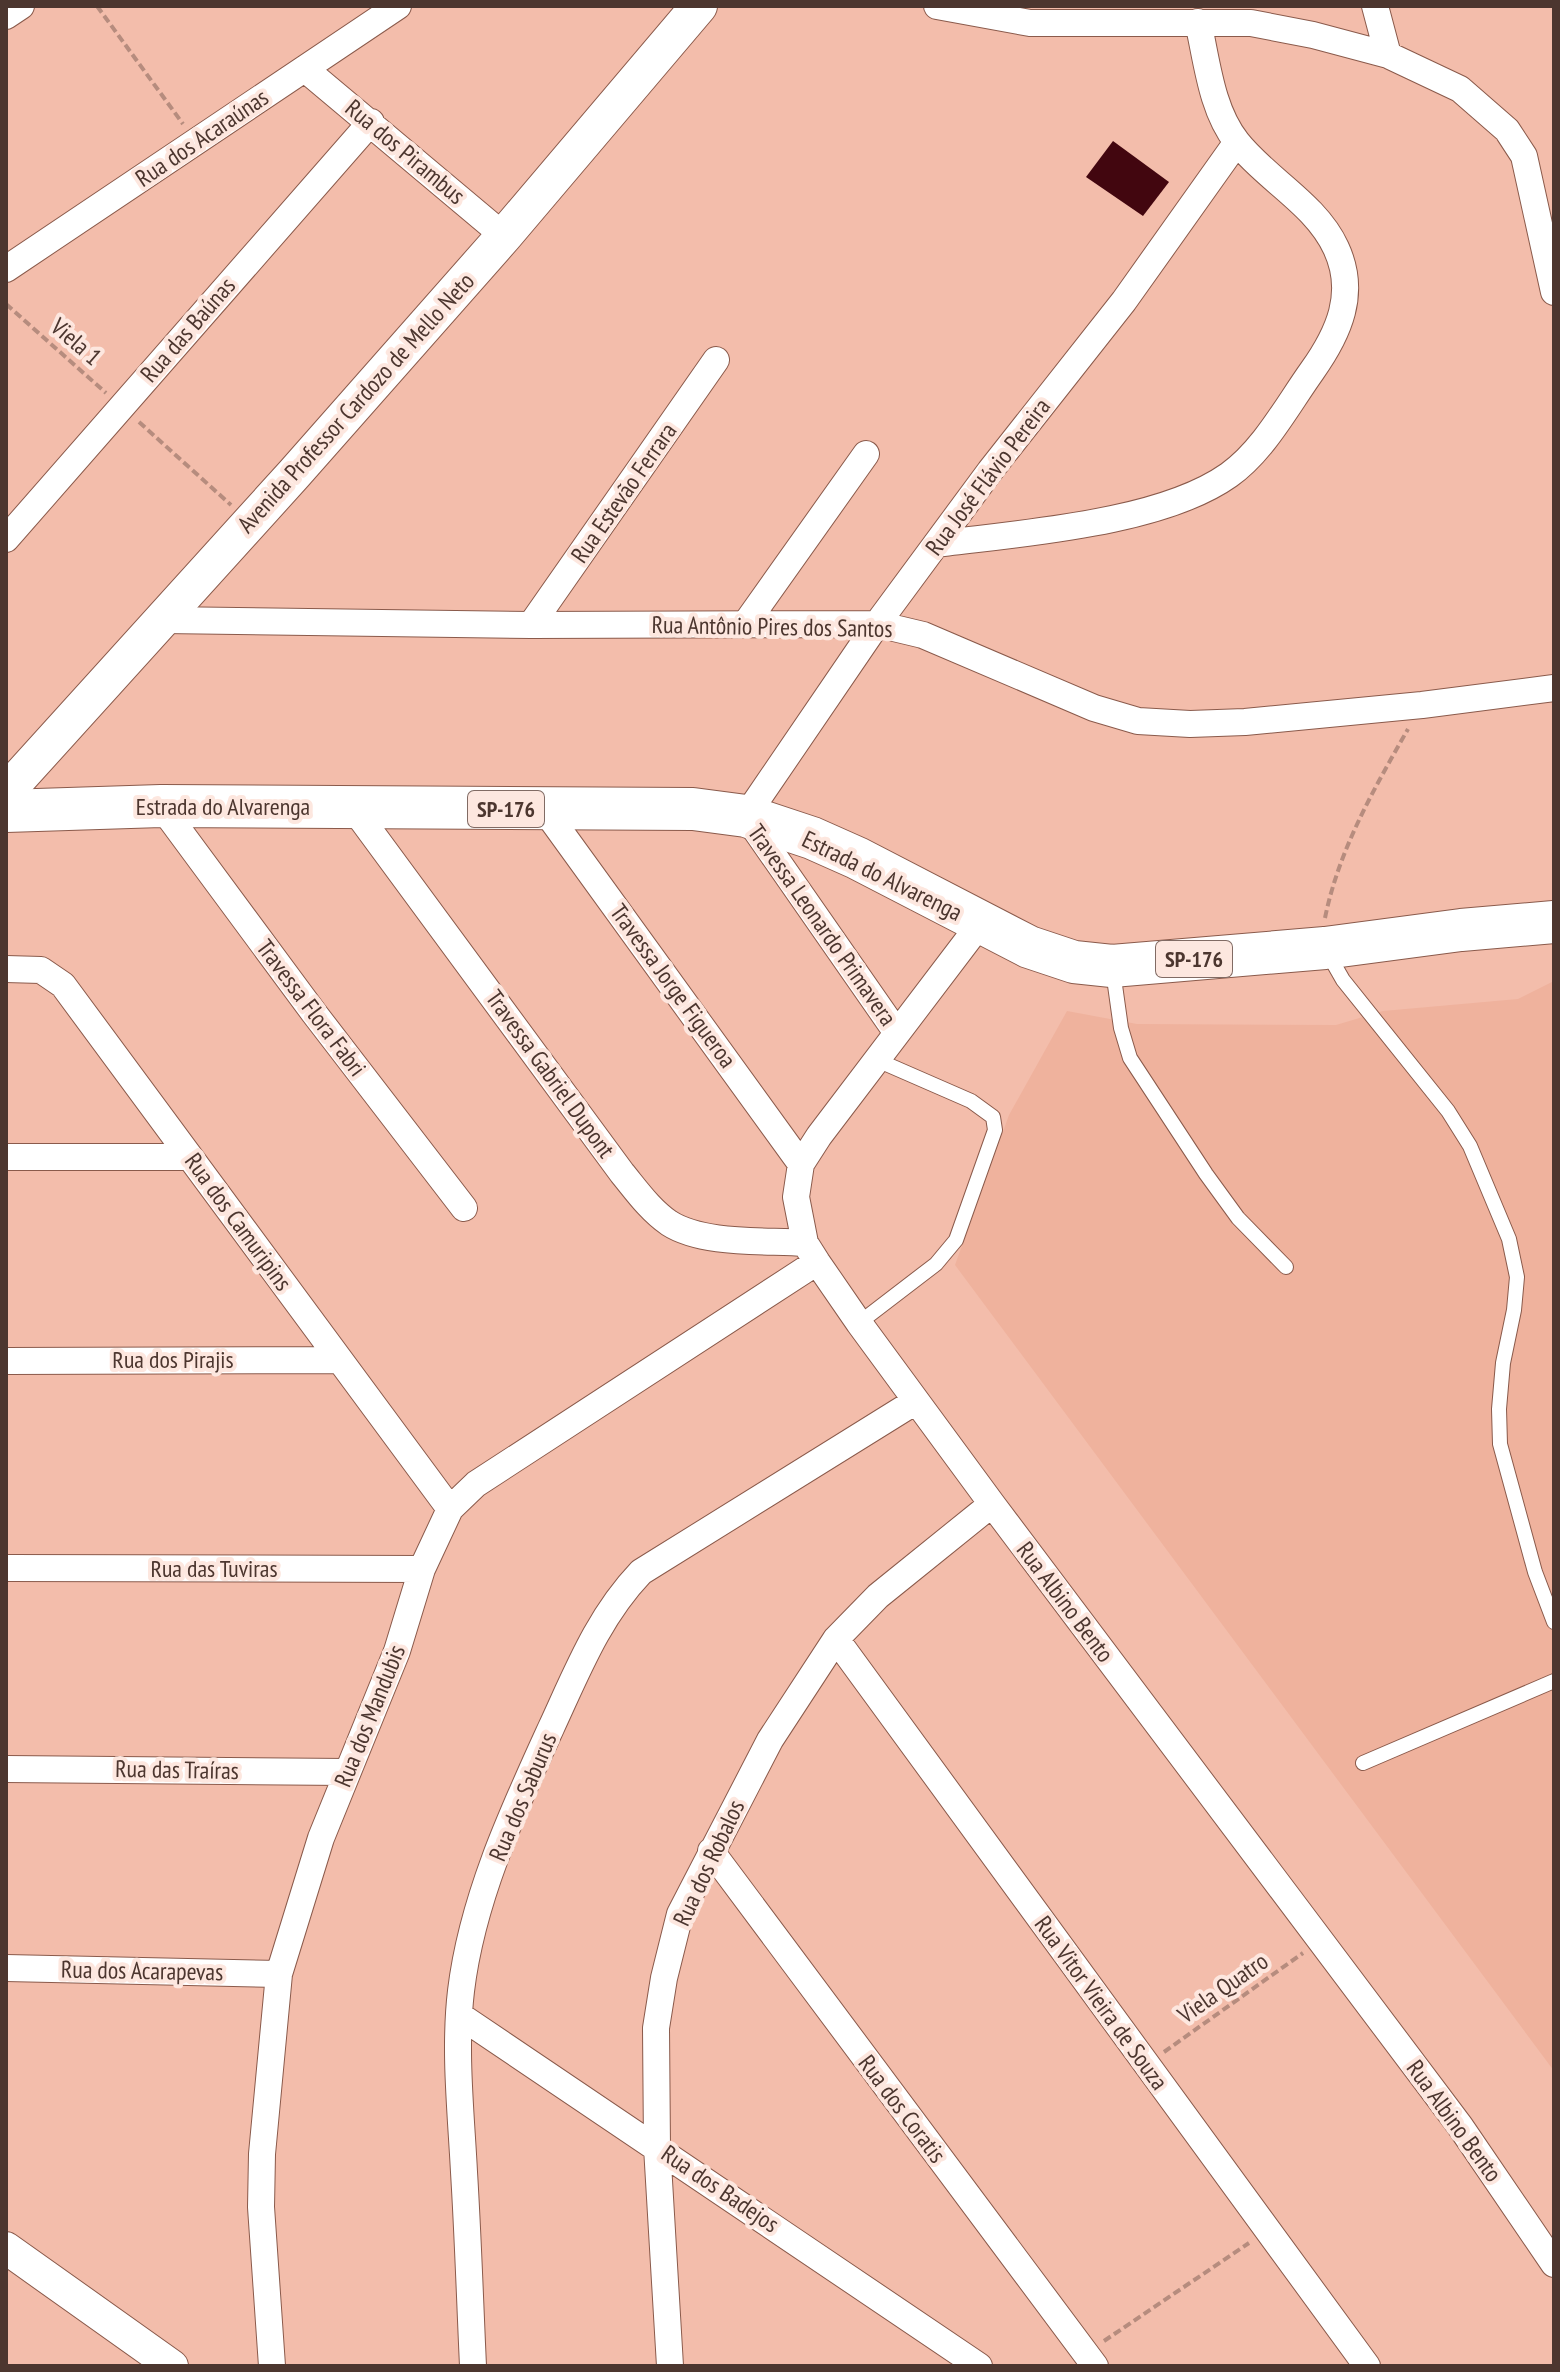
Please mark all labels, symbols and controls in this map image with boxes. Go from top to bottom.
street label: Rua dos Acaraúnas [129,82,274,193]
street label: Rua dos Pirambus [339,92,472,211]
street label: Avenida Professor Cardozo de Mello Neto [230,266,481,539]
street label: Rua das Baúnas [133,271,242,389]
street label: Viela 1 [44,310,108,372]
street label: Rua José Flávio Pereira [918,392,1057,561]
street label: Rua Estevão Ferrara [564,417,683,569]
street label: Rua Antônio Pires dos Santos [651,609,893,644]
street label: Estrada do Alvarenga [136,791,310,822]
road number: SP-176 [468,791,544,827]
street label: Travessa Leonardo Primavera [741,818,904,1032]
street label: Estrada do Alvarenga [797,823,967,928]
street label: Travessa Jorge Figueroa [603,898,743,1074]
street label: Travessa Flora Fabri [250,933,373,1082]
road number: SP-176 [1156,941,1232,977]
street label: Travessa Gabriel Dupont [479,984,622,1164]
street label: Rua dos Camuripins [178,1147,299,1297]
street label: Rua dos Pirajis [112,1344,234,1375]
street label: Rua Albino Bento [1010,1535,1121,1668]
street label: Rua das Tuviras [150,1553,278,1584]
street label: Rua dos Mandubis [327,1640,412,1791]
street label: Rua dos Saburus [482,1728,563,1866]
street label: Rua das Traíras [115,1753,239,1786]
street label: Rua dos Robalos [666,1795,751,1931]
street label: Rua Vitor Vieira de Souza [1028,1910,1175,2096]
street label: Viela Quatro [1171,1945,1274,2030]
street label: Rua dos Acarapevas [61,1954,223,1987]
street label: Rua dos Coratis [852,2049,953,2169]
street label: Rua Albino Bento [1400,2054,1509,2188]
street label: Rua dos Badejos [655,2138,785,2239]

